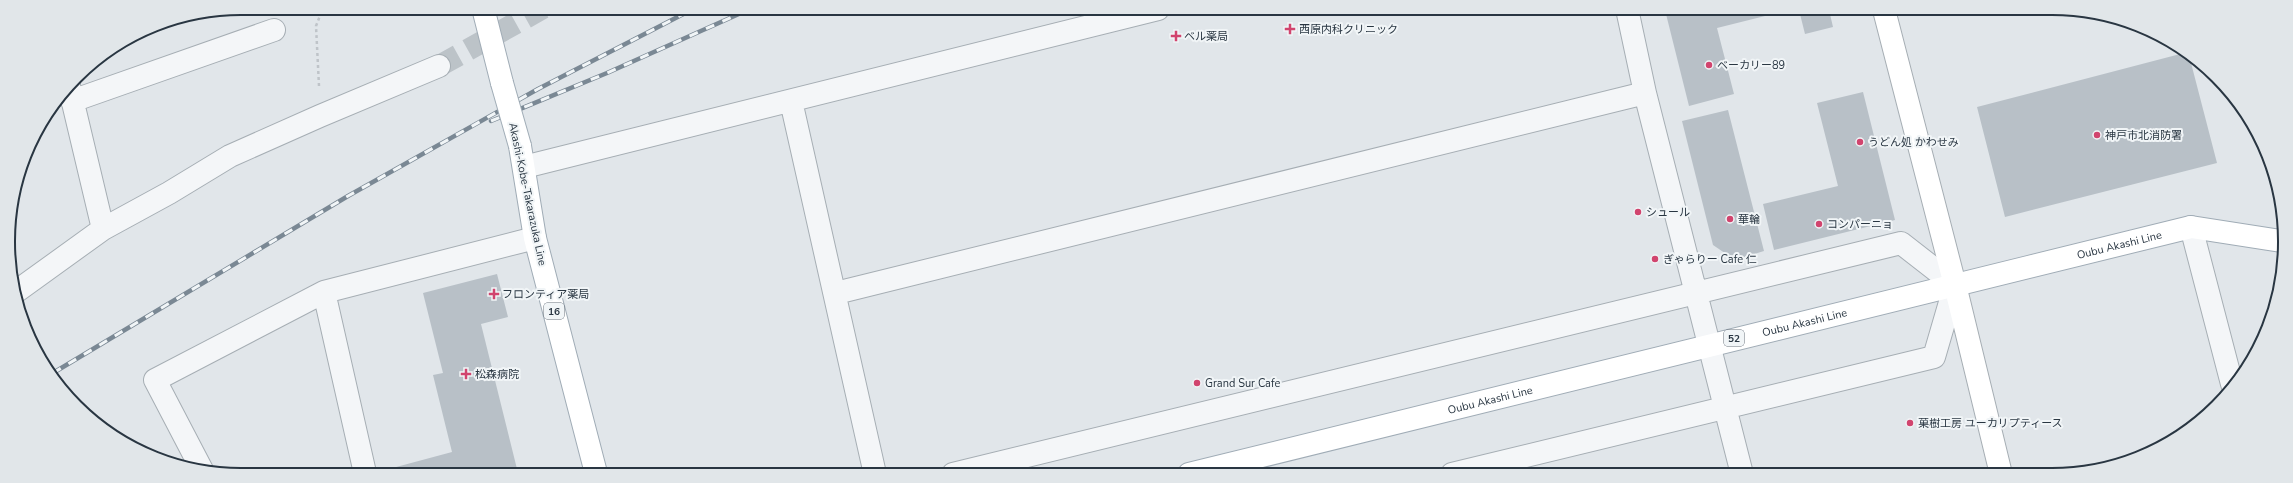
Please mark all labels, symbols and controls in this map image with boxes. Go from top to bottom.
place label: 西原内科クリニック [1299,22,1398,37]
marker: 西原内科クリニック [1284,23,1296,35]
place label: ベル薬局 [1184,29,1228,44]
marker: ベル薬局 [1171,31,1181,41]
place label: ベーカリー89 [1717,58,1785,73]
marker: ベーカリー89 [1704,60,1714,70]
street label: Akashi-Kobe-Takarazuka Line [505,121,550,267]
place label: 神戸市北消防署 [2105,128,2182,143]
marker: 神戸市北消防署 [2092,130,2102,140]
place label: うどん処 かわせみ [1868,135,1959,150]
marker: うどん処 かわせみ [1855,137,1865,147]
place label: シュール [1646,205,1690,220]
marker: シュール [1633,207,1643,217]
place label: 華輪 [1738,212,1760,227]
marker: 華輪 [1725,214,1735,224]
place label: コンパーニョ [1827,217,1893,232]
marker: コンパーニョ [1814,219,1824,229]
street label: Oubu Akashi Line [2075,227,2163,263]
place label: ぎゃらりー Cafe 仁 [1663,252,1757,267]
marker: ぎゃらりー Cafe 仁 [1650,254,1660,264]
place label: フロンティア薬局 [502,287,589,302]
marker: フロンティア薬局 [489,289,499,299]
road number: 16 [544,303,564,319]
street label: Oubu Akashi Line [1761,305,1849,340]
road number: 52 [1724,330,1744,346]
place label: 松森病院 [475,367,519,382]
marker: 松森病院 [460,368,472,380]
place label: Grand Sur Cafe [1205,376,1280,391]
marker: Grand Sur Cafe [1192,378,1202,388]
street label: Oubu Akashi Line [1446,383,1534,418]
place label: 菓樹工房 ユーカリプティース [1918,416,2063,431]
marker: 菓樹工房 ユーカリプティース [1905,418,1915,428]

